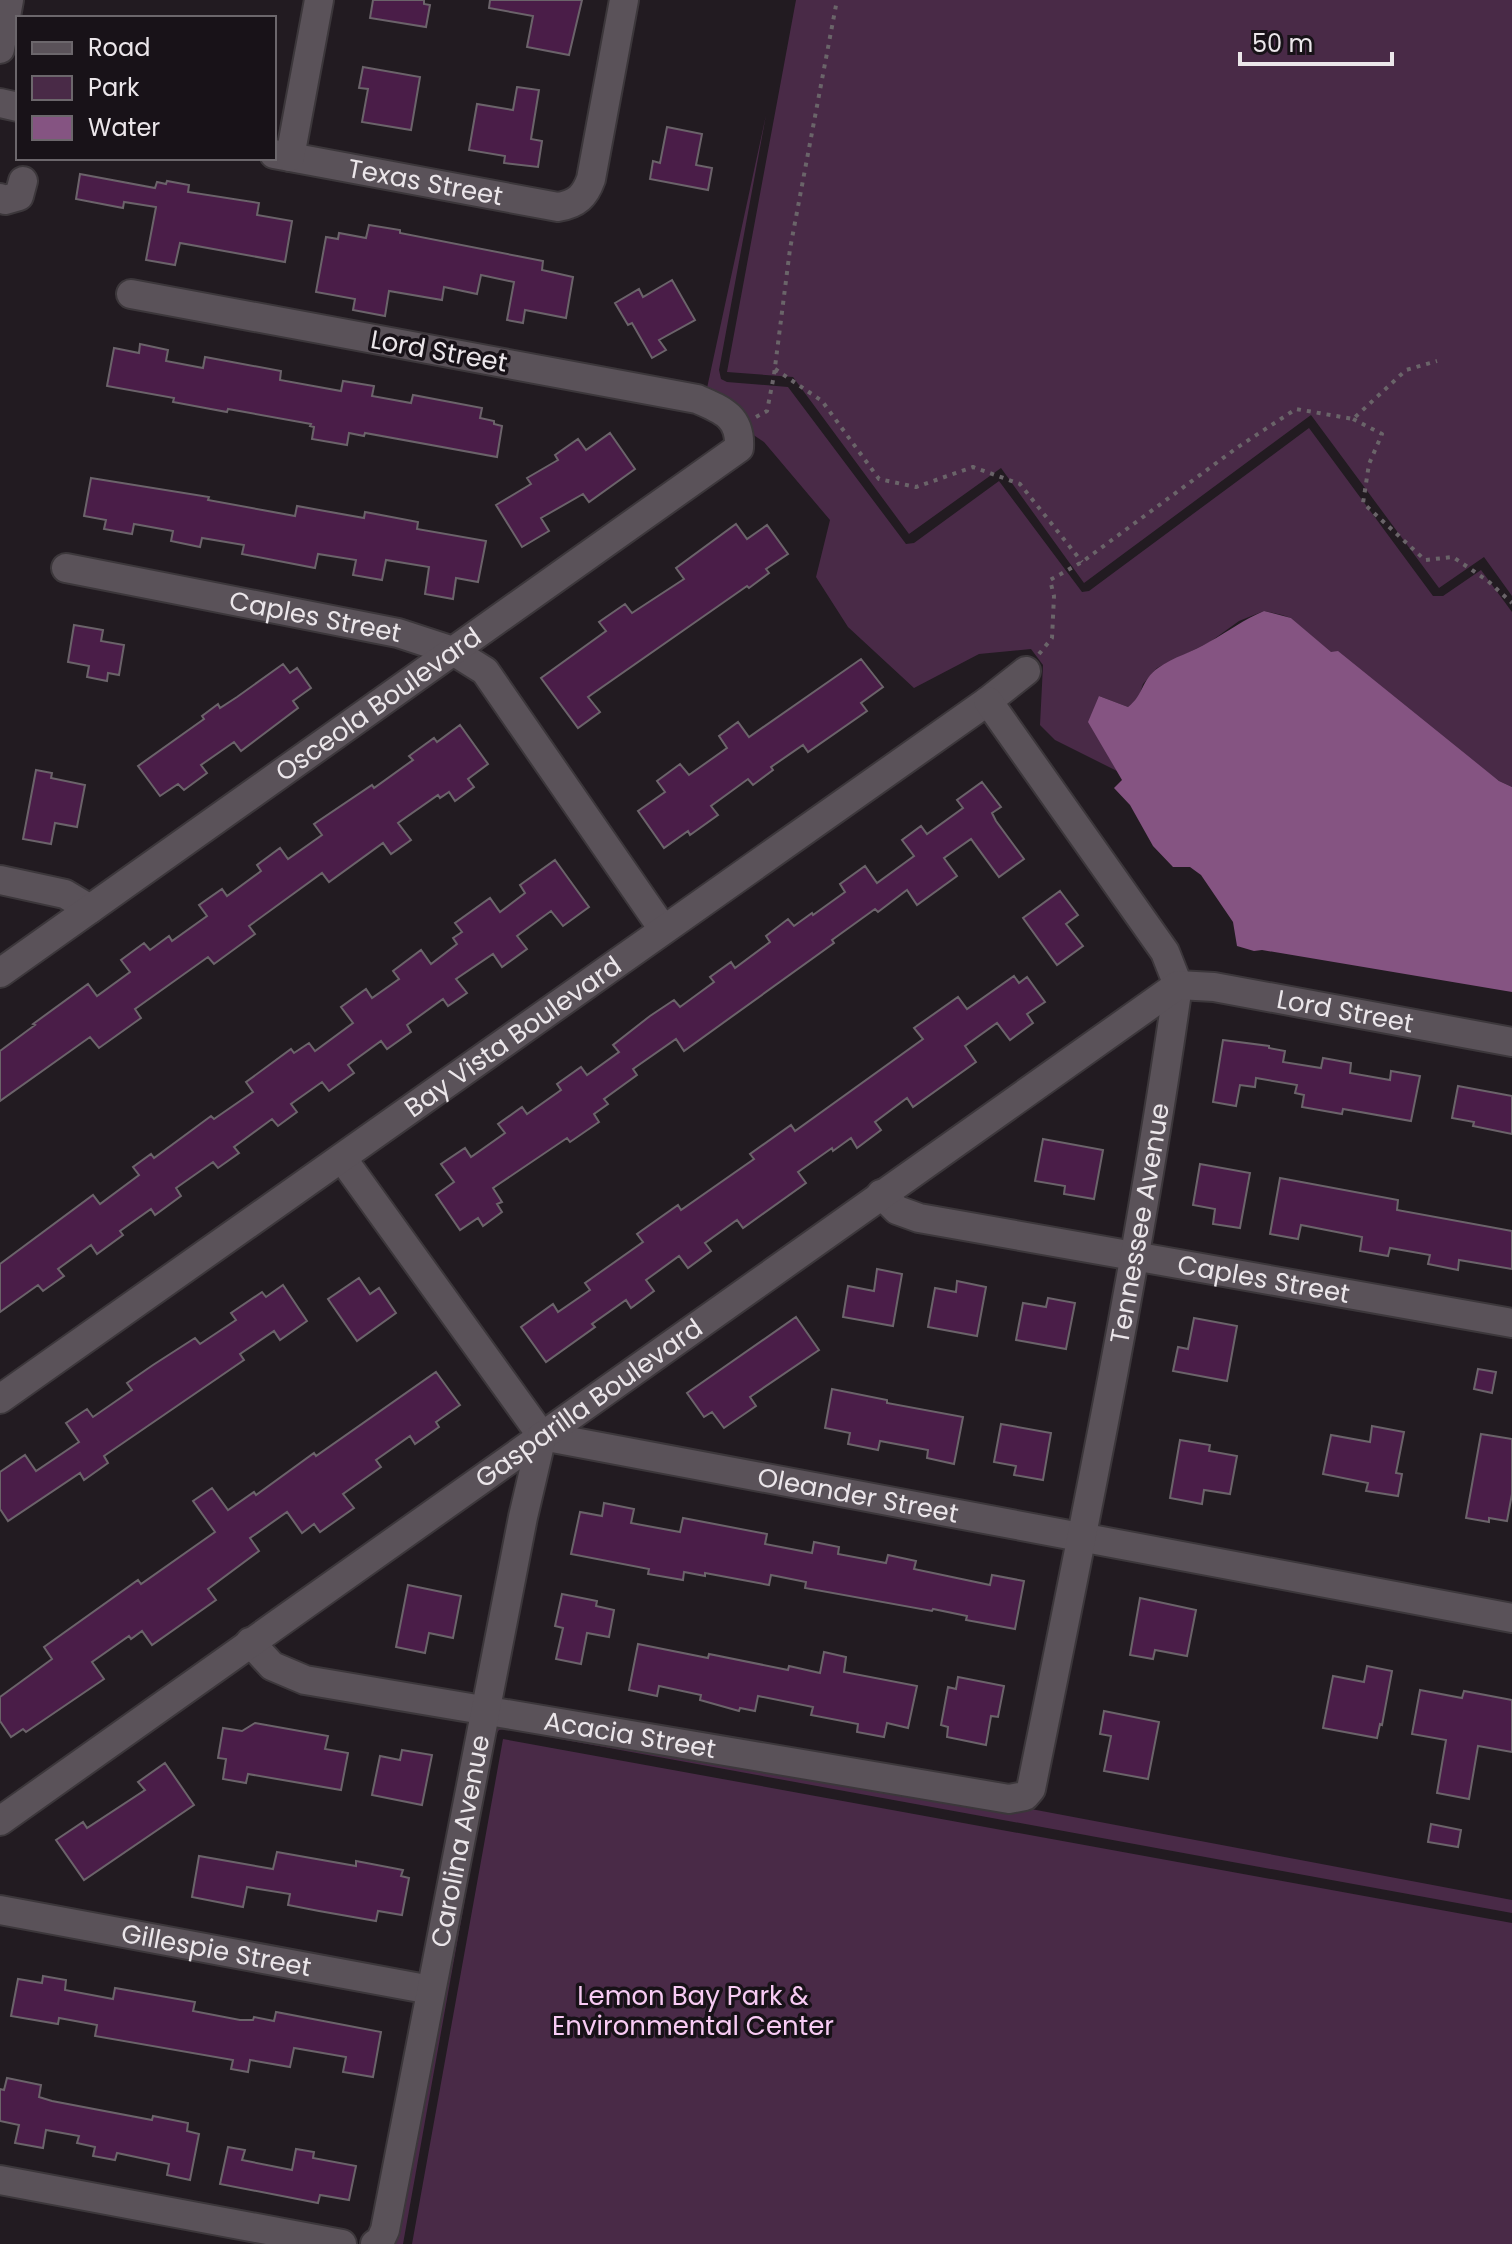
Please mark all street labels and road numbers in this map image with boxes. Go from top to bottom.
street label: Texas Street [345,150,506,214]
street label: Lord Street [368,321,510,381]
street label: Caples Street [226,582,404,651]
street label: Osceola Boulevard [268,619,488,790]
street label: Bay Vista Boulevard [397,948,629,1126]
street label: Lord Street [1274,981,1416,1041]
street label: Tennessee Avenue [1101,1100,1178,1347]
street label: Caples Street [1175,1246,1353,1312]
street label: Gasparilla Boulevard [468,1310,710,1496]
street label: Oleander Street [755,1459,961,1532]
street label: Acacia Street [541,1703,719,1767]
street label: Carolina Avenue [422,1732,498,1950]
street label: Gillespie Street [118,1915,314,1985]

